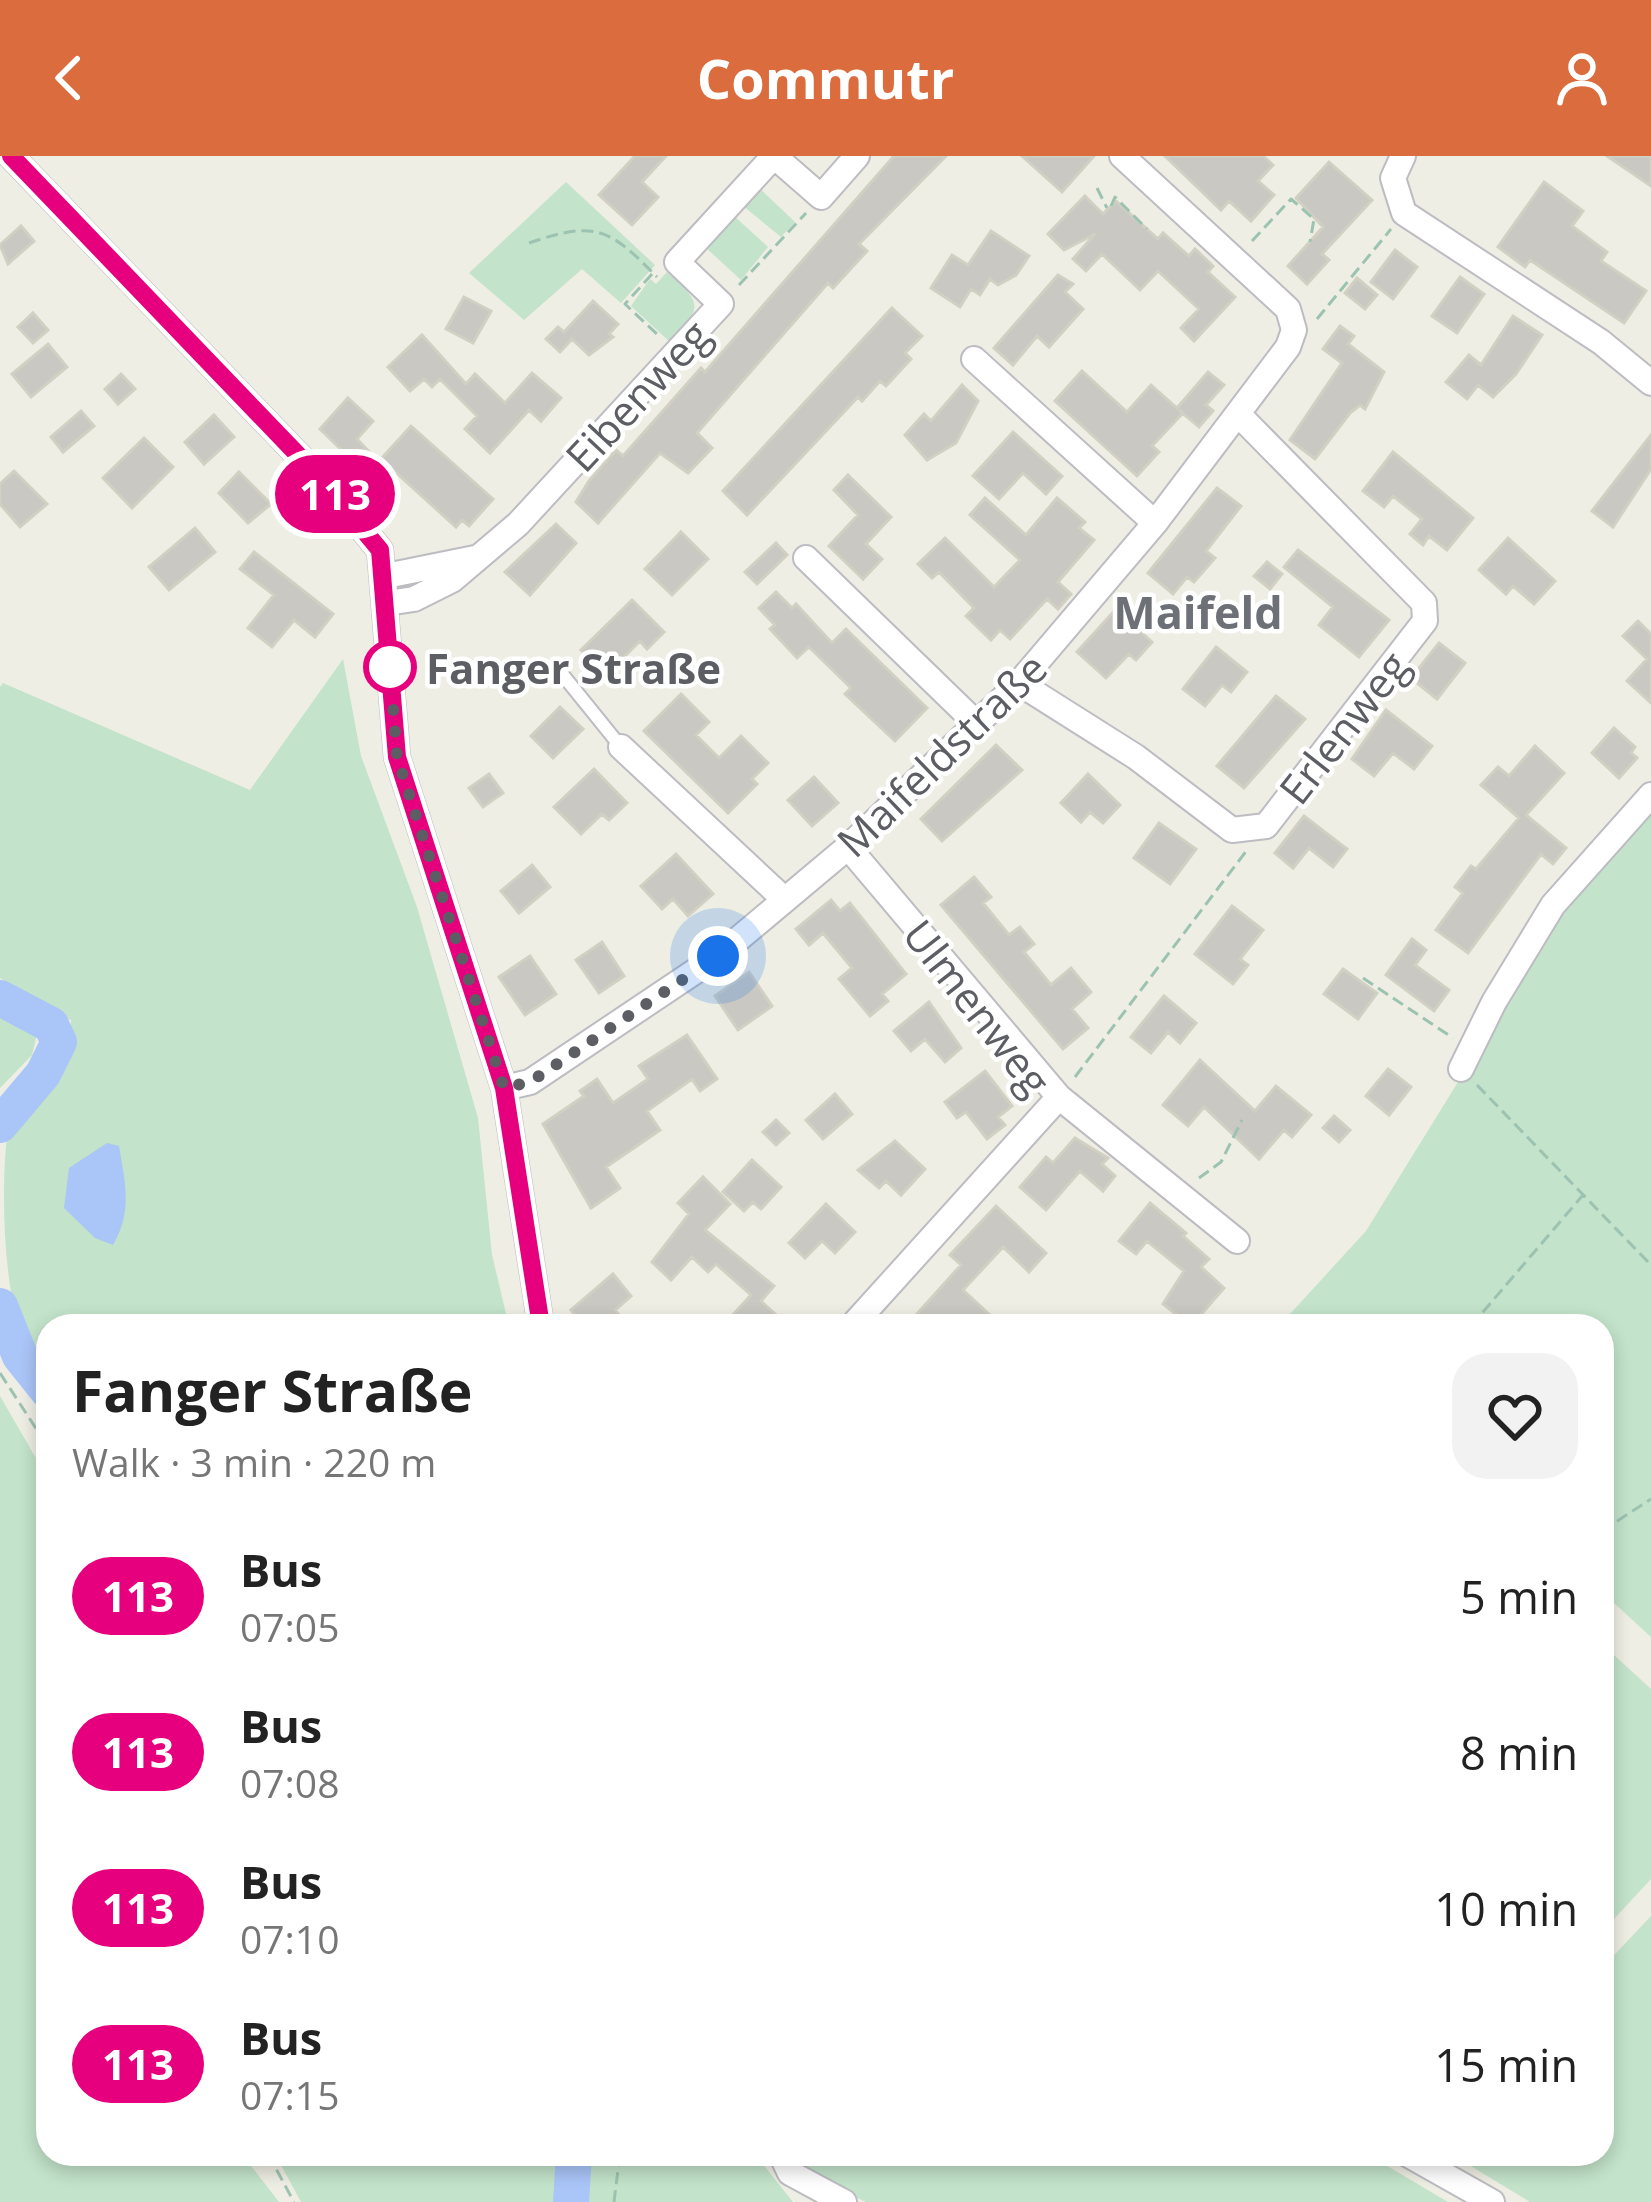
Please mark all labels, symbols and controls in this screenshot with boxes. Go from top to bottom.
text: Commutr [697,41,954,115]
icon: back [36,45,102,111]
icon: person [1549,45,1615,111]
street label: Eibenweg [552,307,722,483]
line badge: 113 [266,455,404,533]
text: 113 [299,465,371,522]
district label: Maifeld [1113,581,1283,642]
place label: Fanger Straße [426,639,721,696]
street label: Maifeldstraße [824,639,1058,869]
street label: Erlenweg [1265,639,1421,815]
marker: Fanger Straße [365,642,415,692]
street label: Ulmenweg [891,907,1065,1107]
your location [688,926,748,986]
text: Fanger Straße [72,1351,472,1429]
button: heart [1452,1353,1578,1479]
text: Walk · 3 min · 220 m [72,1435,436,1488]
text: Bus [240,1539,322,1600]
text: 5 min [1460,1566,1578,1627]
text: 113 [102,1567,174,1624]
text: 07:05 [240,1600,339,1653]
text: Bus [240,1695,322,1756]
text: 8 min [1460,1722,1578,1783]
text: 113 [102,1723,174,1780]
text: 07:08 [240,1756,339,1809]
text: Bus [240,1851,322,1912]
text: 10 min [1434,1878,1578,1939]
text: 113 [102,1879,174,1936]
text: 07:10 [240,1912,339,1965]
text: Bus [240,2007,322,2068]
text: 15 min [1434,2034,1578,2095]
text: 113 [102,2035,174,2092]
text: 07:15 [240,2068,339,2121]

